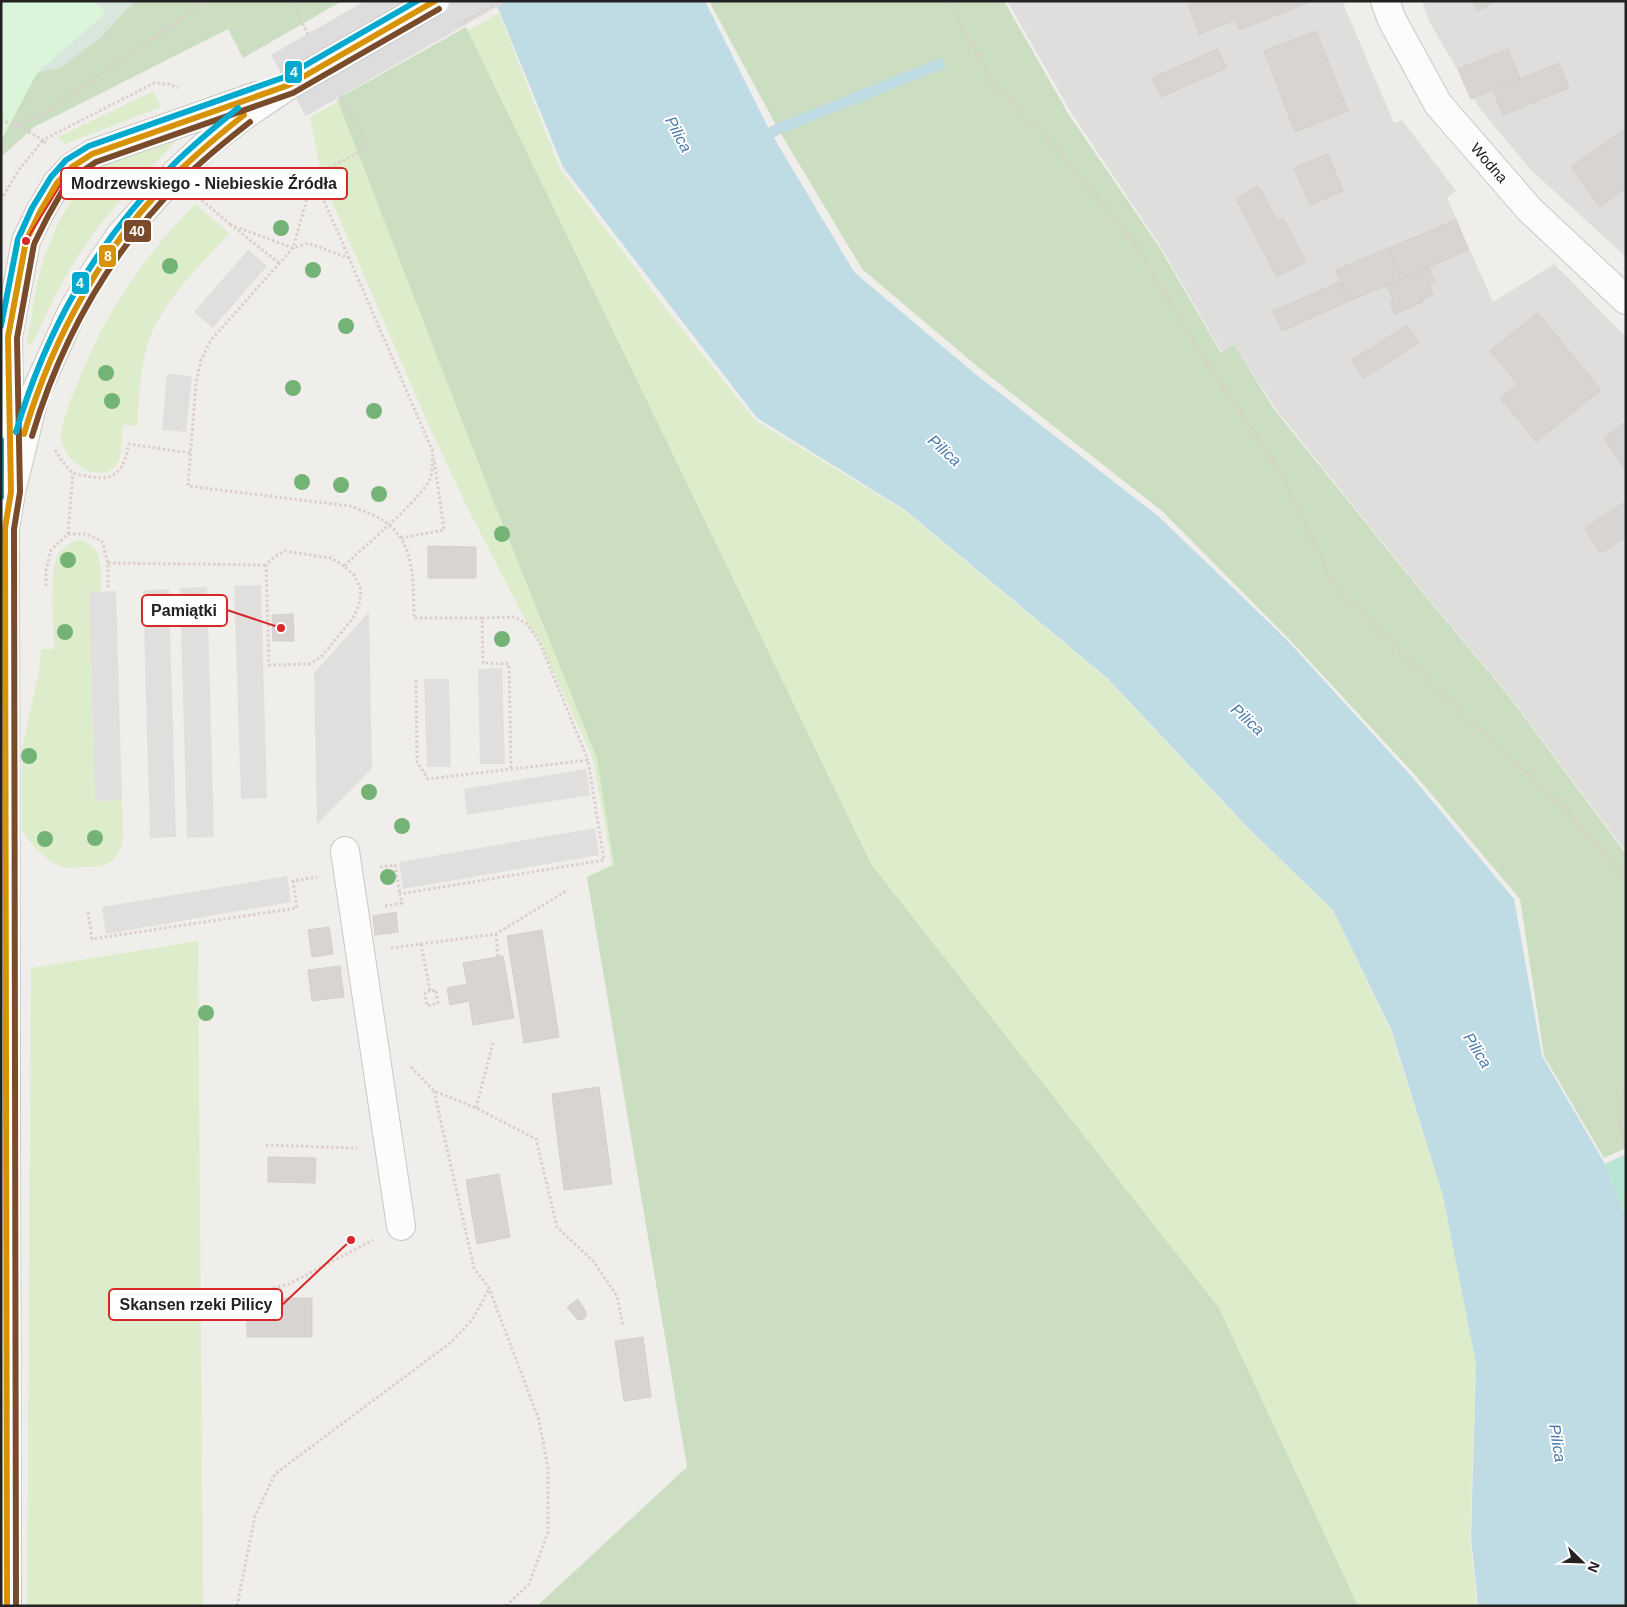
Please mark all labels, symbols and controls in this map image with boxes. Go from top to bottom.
line badge: 4 [284,60,303,84]
text: 4 [290,64,298,80]
water label: Pilica [662,113,695,155]
street label: Wodna [1467,139,1512,187]
callout: Modrzewskiego - Niebieskie Źródła [61,168,347,199]
text: Modrzewskiego - Niebieskie Źródła [71,174,337,192]
line badge: 40 [123,219,152,243]
text: 40 [129,223,145,239]
line badge: 8 [98,244,117,268]
text: 8 [104,248,112,264]
line badge: 4 [71,271,90,295]
text: 4 [76,275,84,291]
water label: Pilica [925,431,965,470]
callout: Pamiątki [142,595,227,626]
text: Pamiątki [151,602,217,619]
water label: Pilica [1228,700,1268,739]
water label: Pilica [1460,1030,1495,1071]
callout: Skansen rzeki Pilicy [109,1289,282,1320]
text: Skansen rzeki Pilicy [120,1296,273,1313]
water label: Pilica [1546,1423,1569,1463]
north arrow [1557,1537,1607,1587]
text: N [1585,1559,1603,1575]

